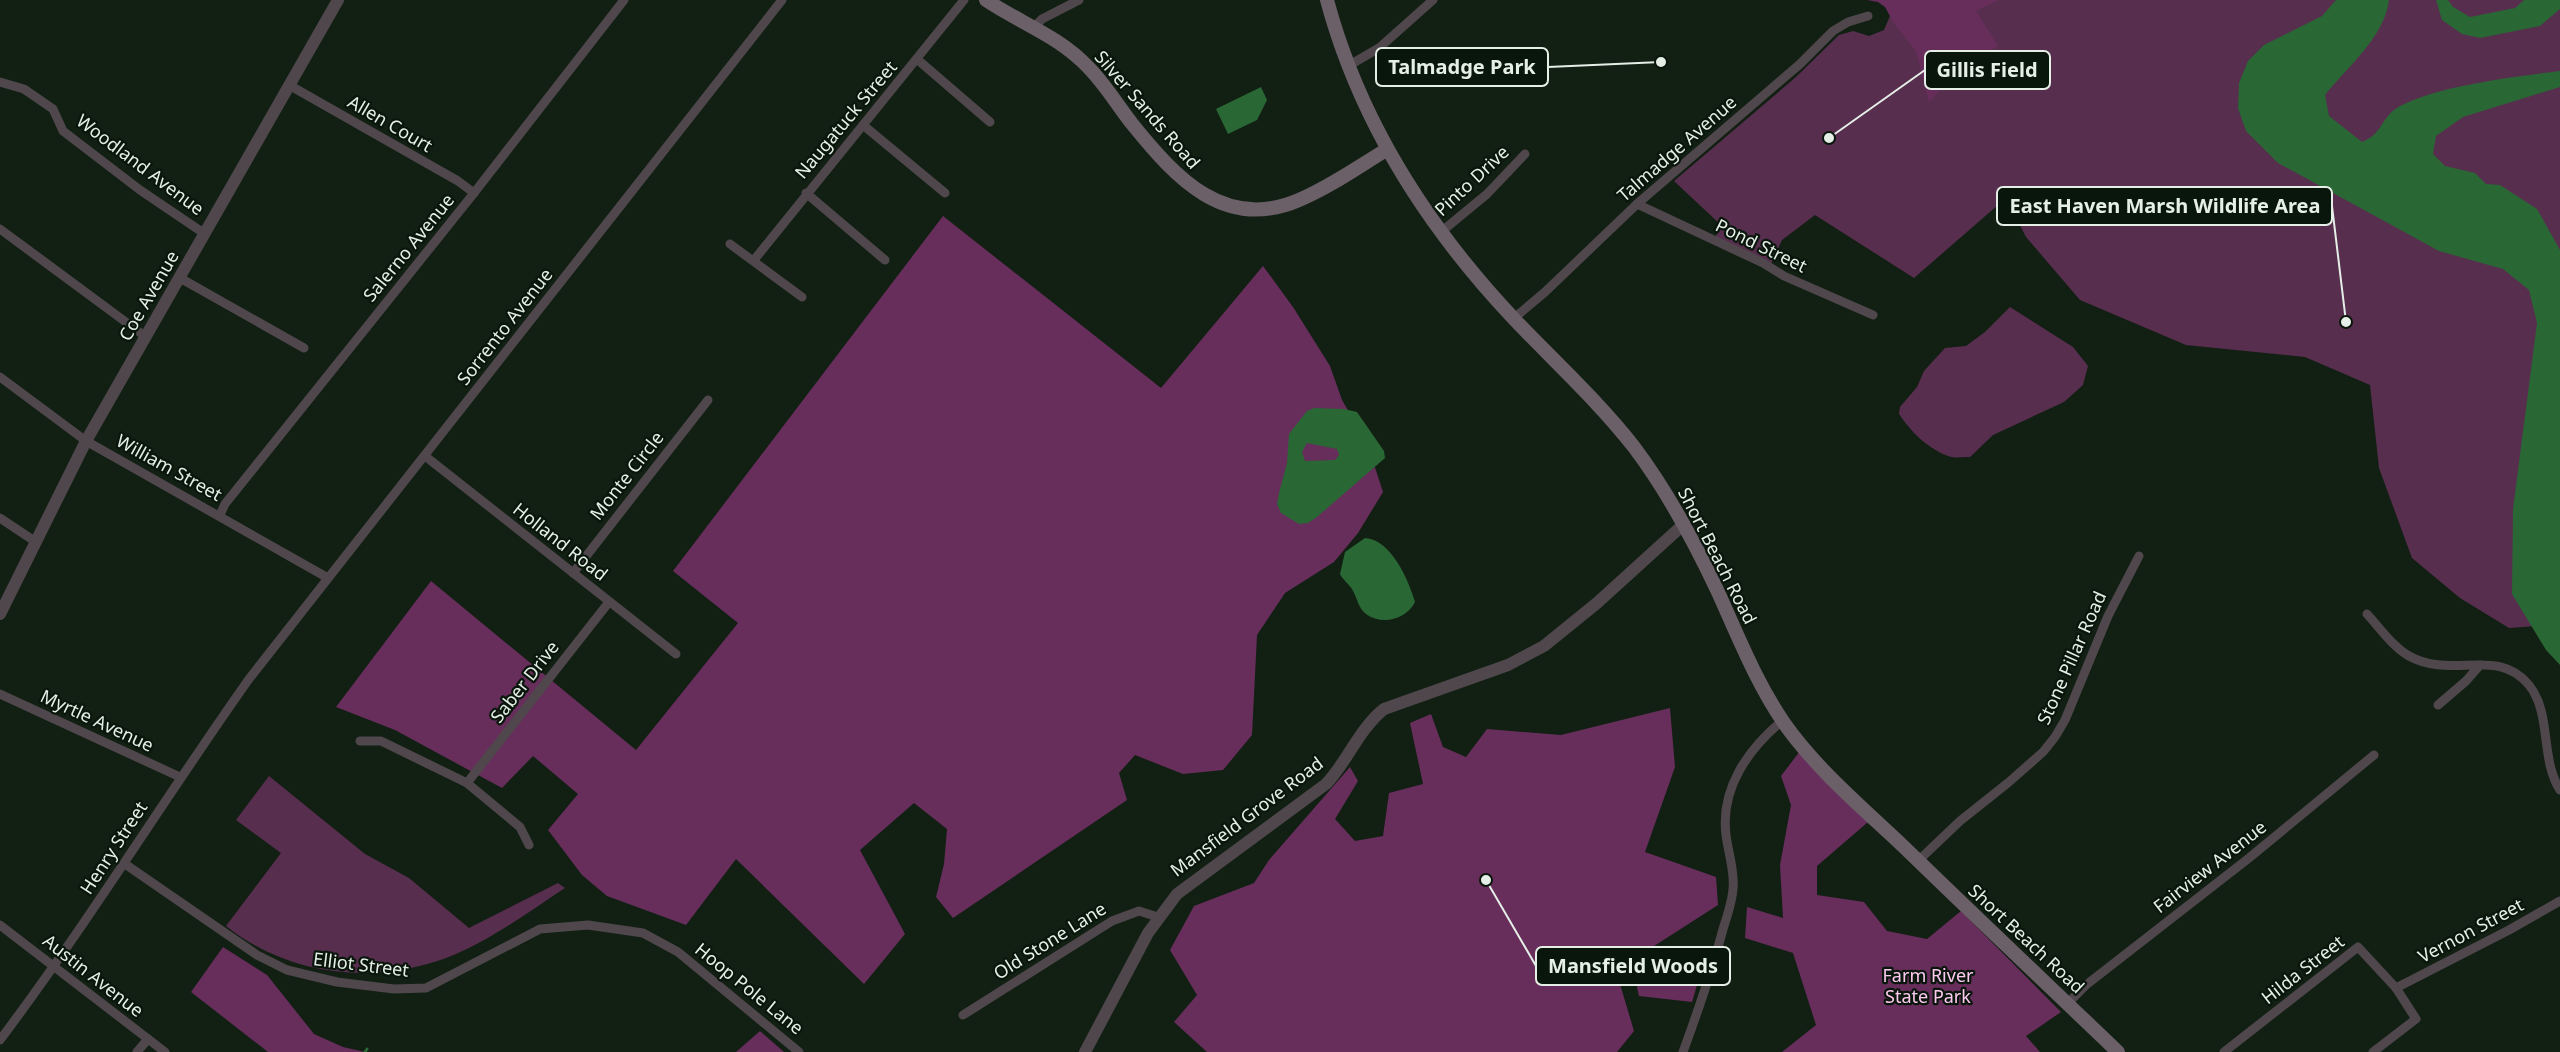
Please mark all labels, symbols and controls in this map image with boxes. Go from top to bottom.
street label: Silver Sands Road [1090,45,1206,174]
callout: Talmadge Park [1376,48,1548,86]
callout: Gillis Field [1925,51,2050,89]
text: Talmadge Park [1388,53,1536,80]
street label: Naugatuck Street [789,55,902,183]
text: Gillis Field [1936,56,2038,83]
street label: Allen Court [344,89,438,157]
street label: Talmadge Avenue [1612,90,1741,207]
street label: Woodland Avenue [72,108,209,220]
street label: Pinto Drive [1429,140,1514,221]
callout: East Haven Marsh Wildlife Area [1997,187,2332,225]
street label: Salerno Avenue [357,188,459,306]
text: East Haven Marsh Wildlife Area [2010,192,2321,219]
street label: Pond Street [1712,213,1812,278]
street label: Coe Avenue [113,246,184,345]
street label: Sorrento Avenue [451,263,557,390]
street label: Monte Circle [584,426,668,525]
street label: William Street [112,428,227,506]
street label: Short Beach Road [1673,483,1763,628]
street label: Holland Road [508,497,613,586]
street label: Stone Pillar Road [2031,587,2111,728]
street label: Saber Drive [485,635,564,727]
street label: Myrtle Avenue [37,683,158,757]
street label: Mansfield Grove Road [1165,751,1328,882]
street label: Henry Street [74,796,152,899]
street label: Fairview Avenue [2148,815,2271,918]
street label: Short Beach Road [1964,878,2090,998]
street label: Vernon Street [2414,892,2528,968]
street label: Old Stone Lane [989,896,1110,984]
street label: Austin Avenue [38,928,149,1022]
street label: Hilda Street [2256,929,2349,1009]
street label: Hoop Pole Lane [690,937,809,1039]
street label: Elliot Street [312,946,411,982]
callout: Mansfield Woods [1536,947,1730,985]
text: Mansfield Woods [1548,952,1718,979]
park label: Farm River State Park [1883,963,1974,1008]

